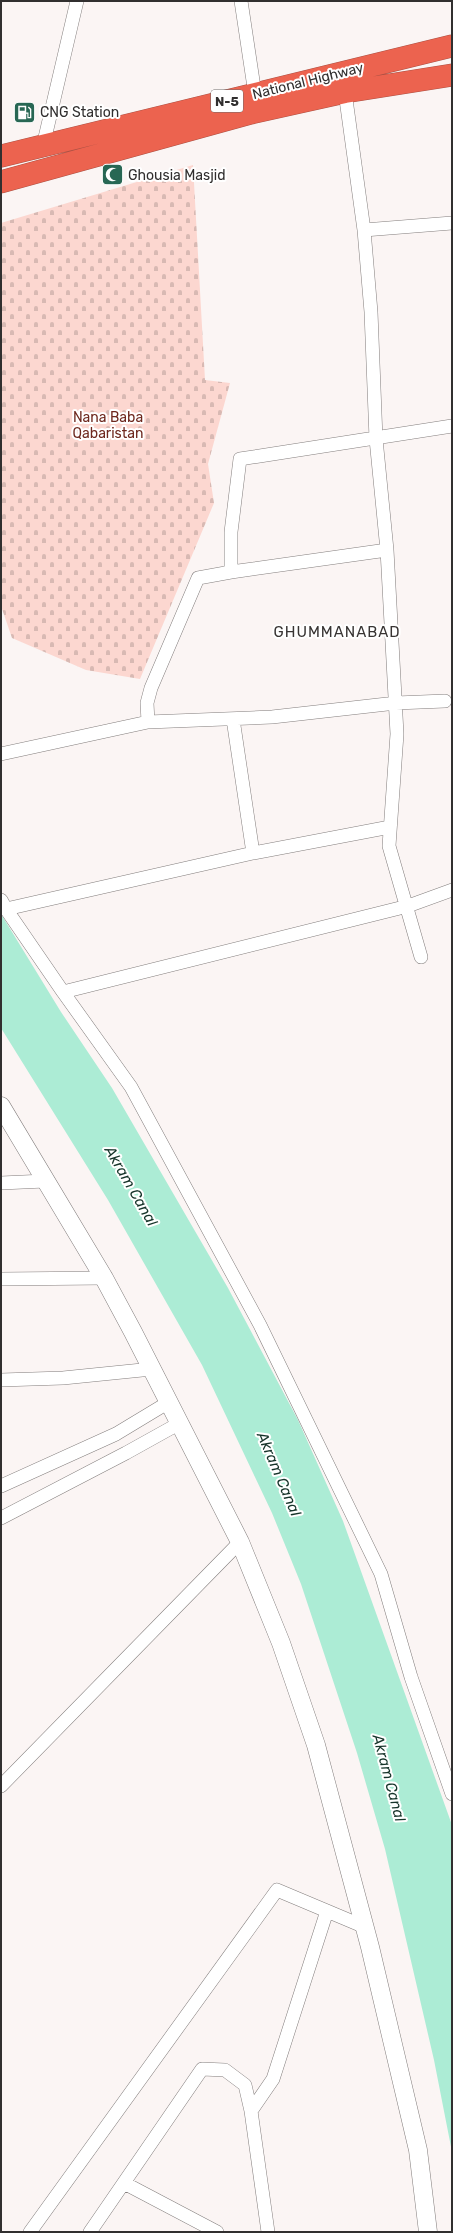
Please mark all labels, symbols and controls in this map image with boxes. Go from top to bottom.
street label: National Highway [251,59,366,103]
road number: N-5 [211,90,243,112]
fuel station icon: CNG Station [12,99,38,125]
place label: CNG Station [40,104,119,121]
mosque icon: Ghousia Masjid [99,162,125,188]
place label: Ghousia Masjid [128,167,225,184]
park label: Nana Baba Qabaristan [73,409,143,442]
district label: GHUMMANABAD [273,623,401,641]
water label: Akram Canal [100,1142,161,1230]
water label: Akram Canal [253,1428,305,1519]
water label: Akram Canal [368,1731,409,1824]

